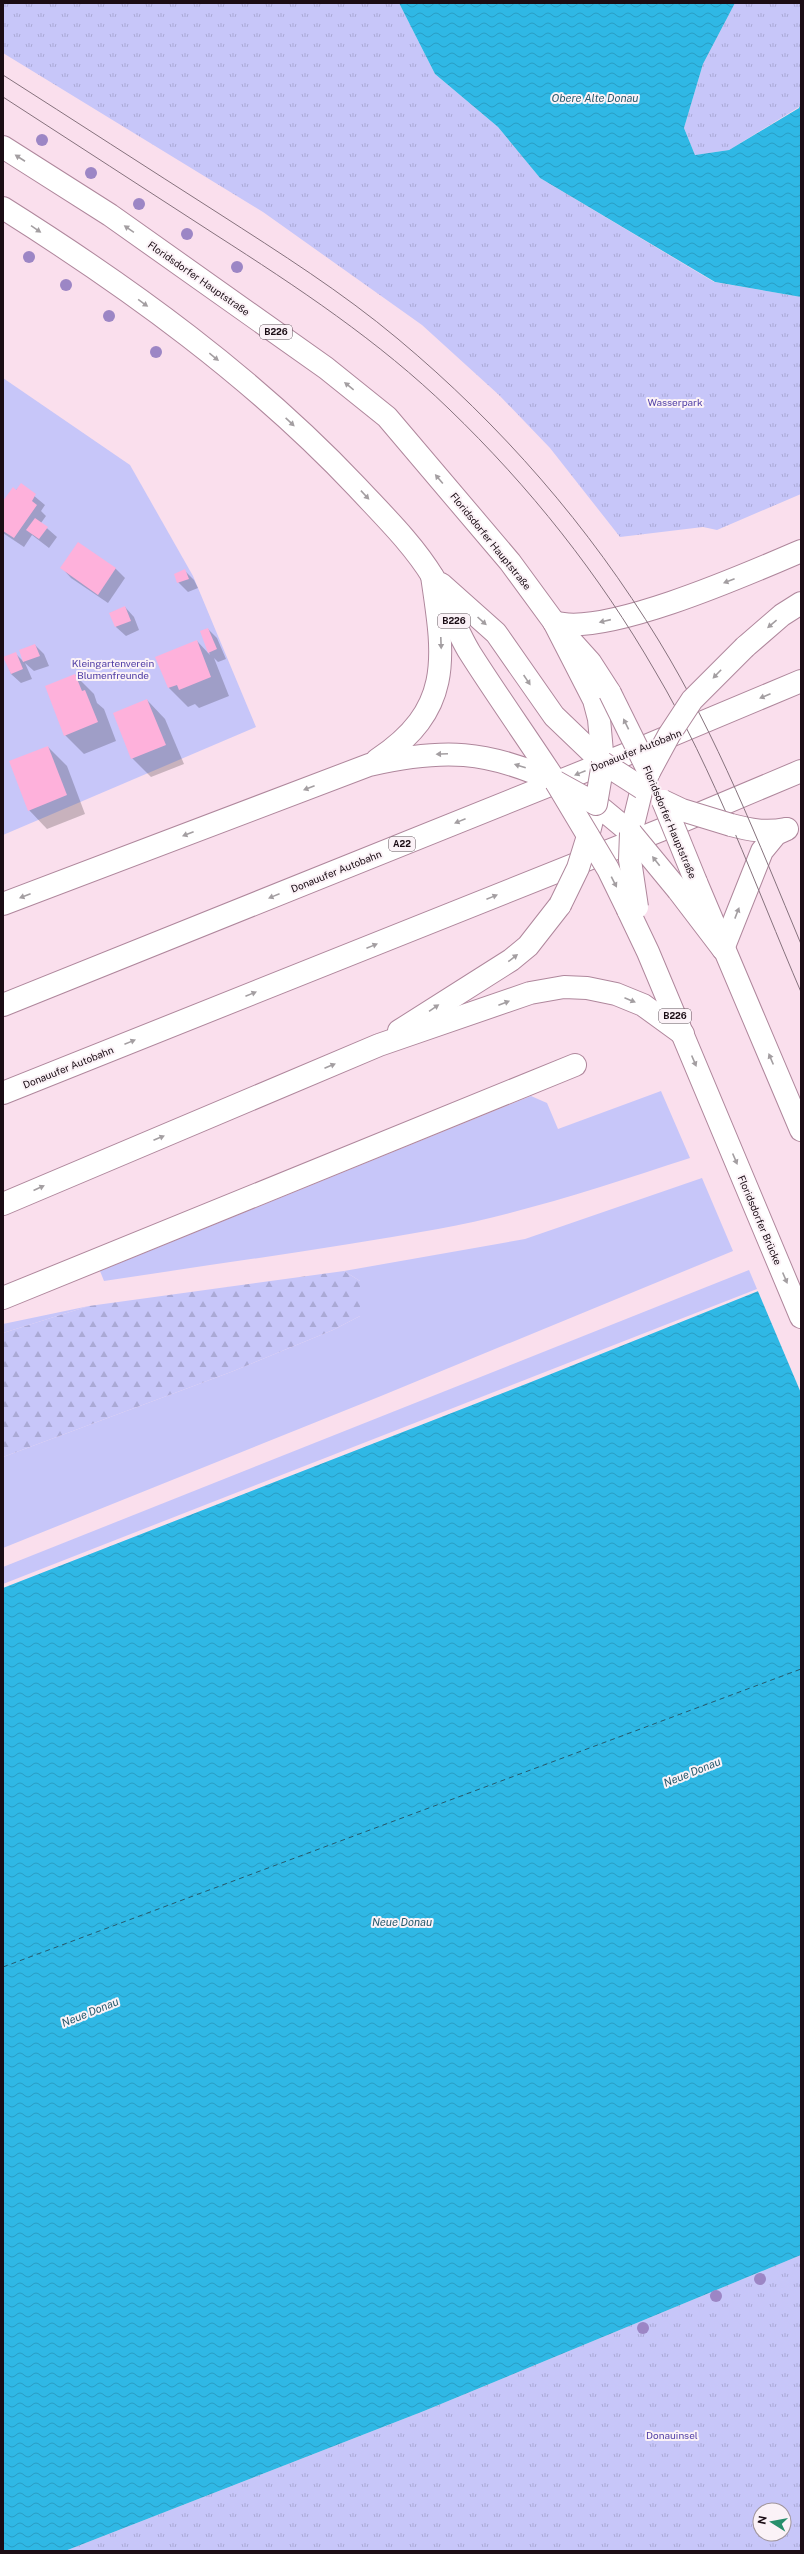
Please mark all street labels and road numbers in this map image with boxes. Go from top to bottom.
street label: Floridsdorfer Hauptstraße [146,238,253,318]
road number: B226 [260,325,292,339]
street label: Floridsdorfer Hauptstraße [448,490,534,592]
road number: B226 [438,614,470,628]
street label: Donauufer Autobahn [589,726,683,774]
street label: Floridsdorfer Hauptstraße [641,764,699,881]
road number: A22 [389,837,415,851]
street label: Donauufer Autobahn [289,847,383,895]
road number: B226 [659,1009,691,1023]
street label: Donauufer Autobahn [21,1043,115,1091]
street label: Floridsdorfer Brücke [736,1173,784,1267]

